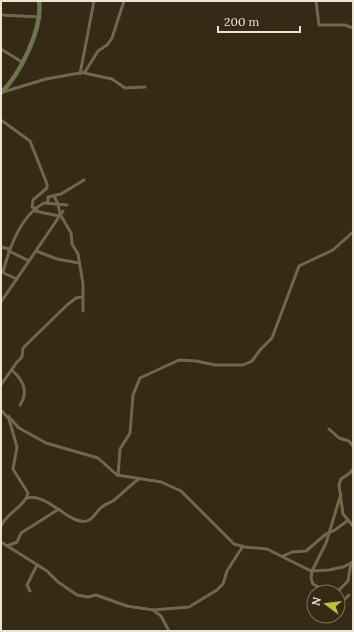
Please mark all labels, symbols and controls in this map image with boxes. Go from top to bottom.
scale bar [218,8,300,34]
text: 200 m [224,14,260,29]
north arrow [306,584,346,624]
text: N [308,595,324,607]

